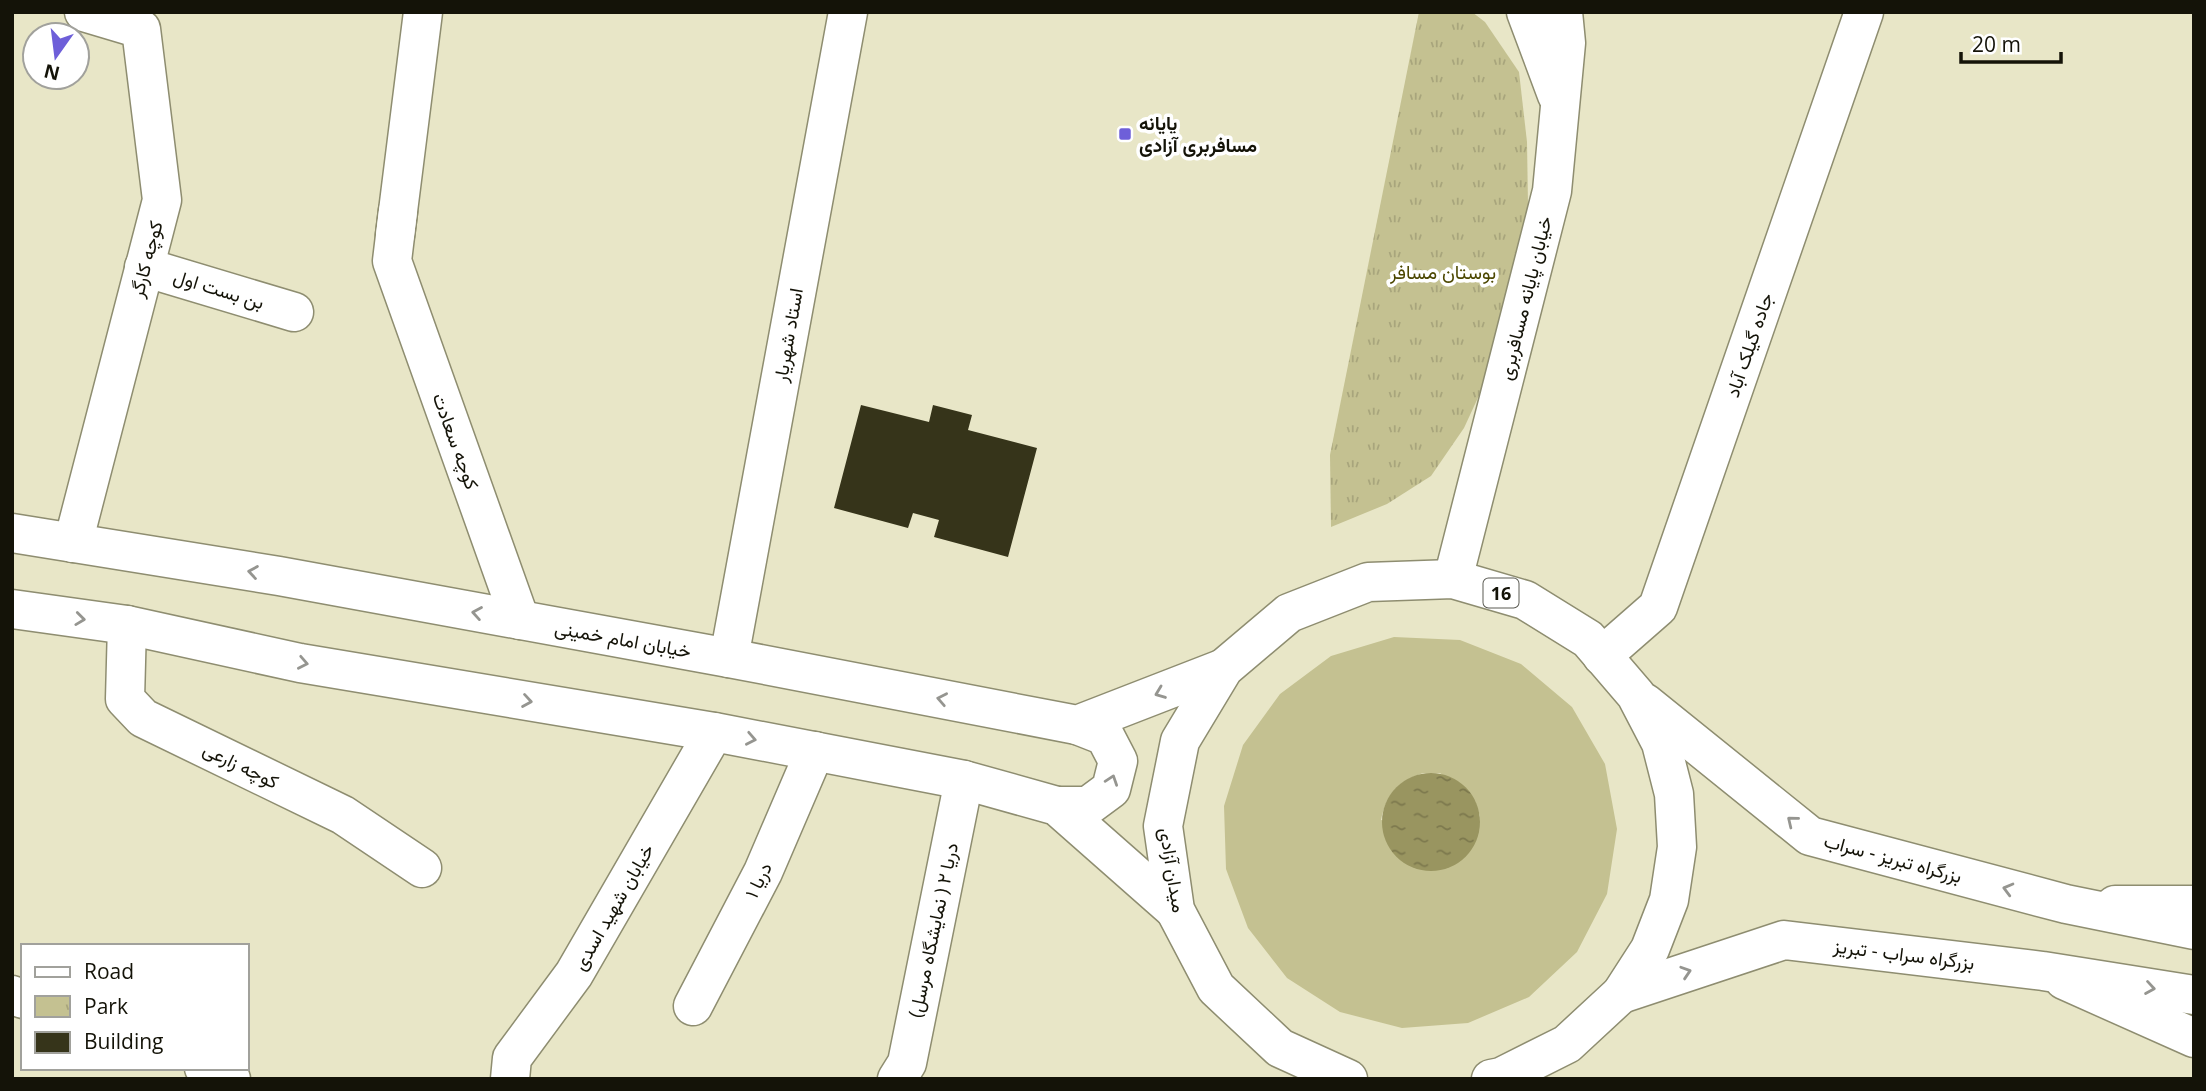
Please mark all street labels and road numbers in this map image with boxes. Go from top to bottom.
street label: خیابان پایانه مسافربری [1492,213,1559,383]
street label: کوچه کارگر [123,218,170,301]
street label: بن بست اول [170,263,268,315]
street label: استاد شهریار [767,286,809,385]
street label: جاده گیلک آباد [1719,289,1779,401]
street label: کوچه سعادت [426,389,485,493]
road number: 16 [1484,578,1518,608]
street label: خیابان امام خمینی [553,614,693,664]
street label: کوچه زارعی [198,736,283,795]
street label: میدان آزادی [1153,826,1193,914]
street label: بزرگراه تبریز - سراب [1821,827,1965,889]
street label: خیابان شهید اسدی [566,839,660,975]
street label: دریا ۲ ( نمایشگاه مرسل) [902,840,964,1020]
street label: دریا ۱ [738,858,778,902]
street label: بزرگراه سراب - تبریز [1831,932,1976,976]

